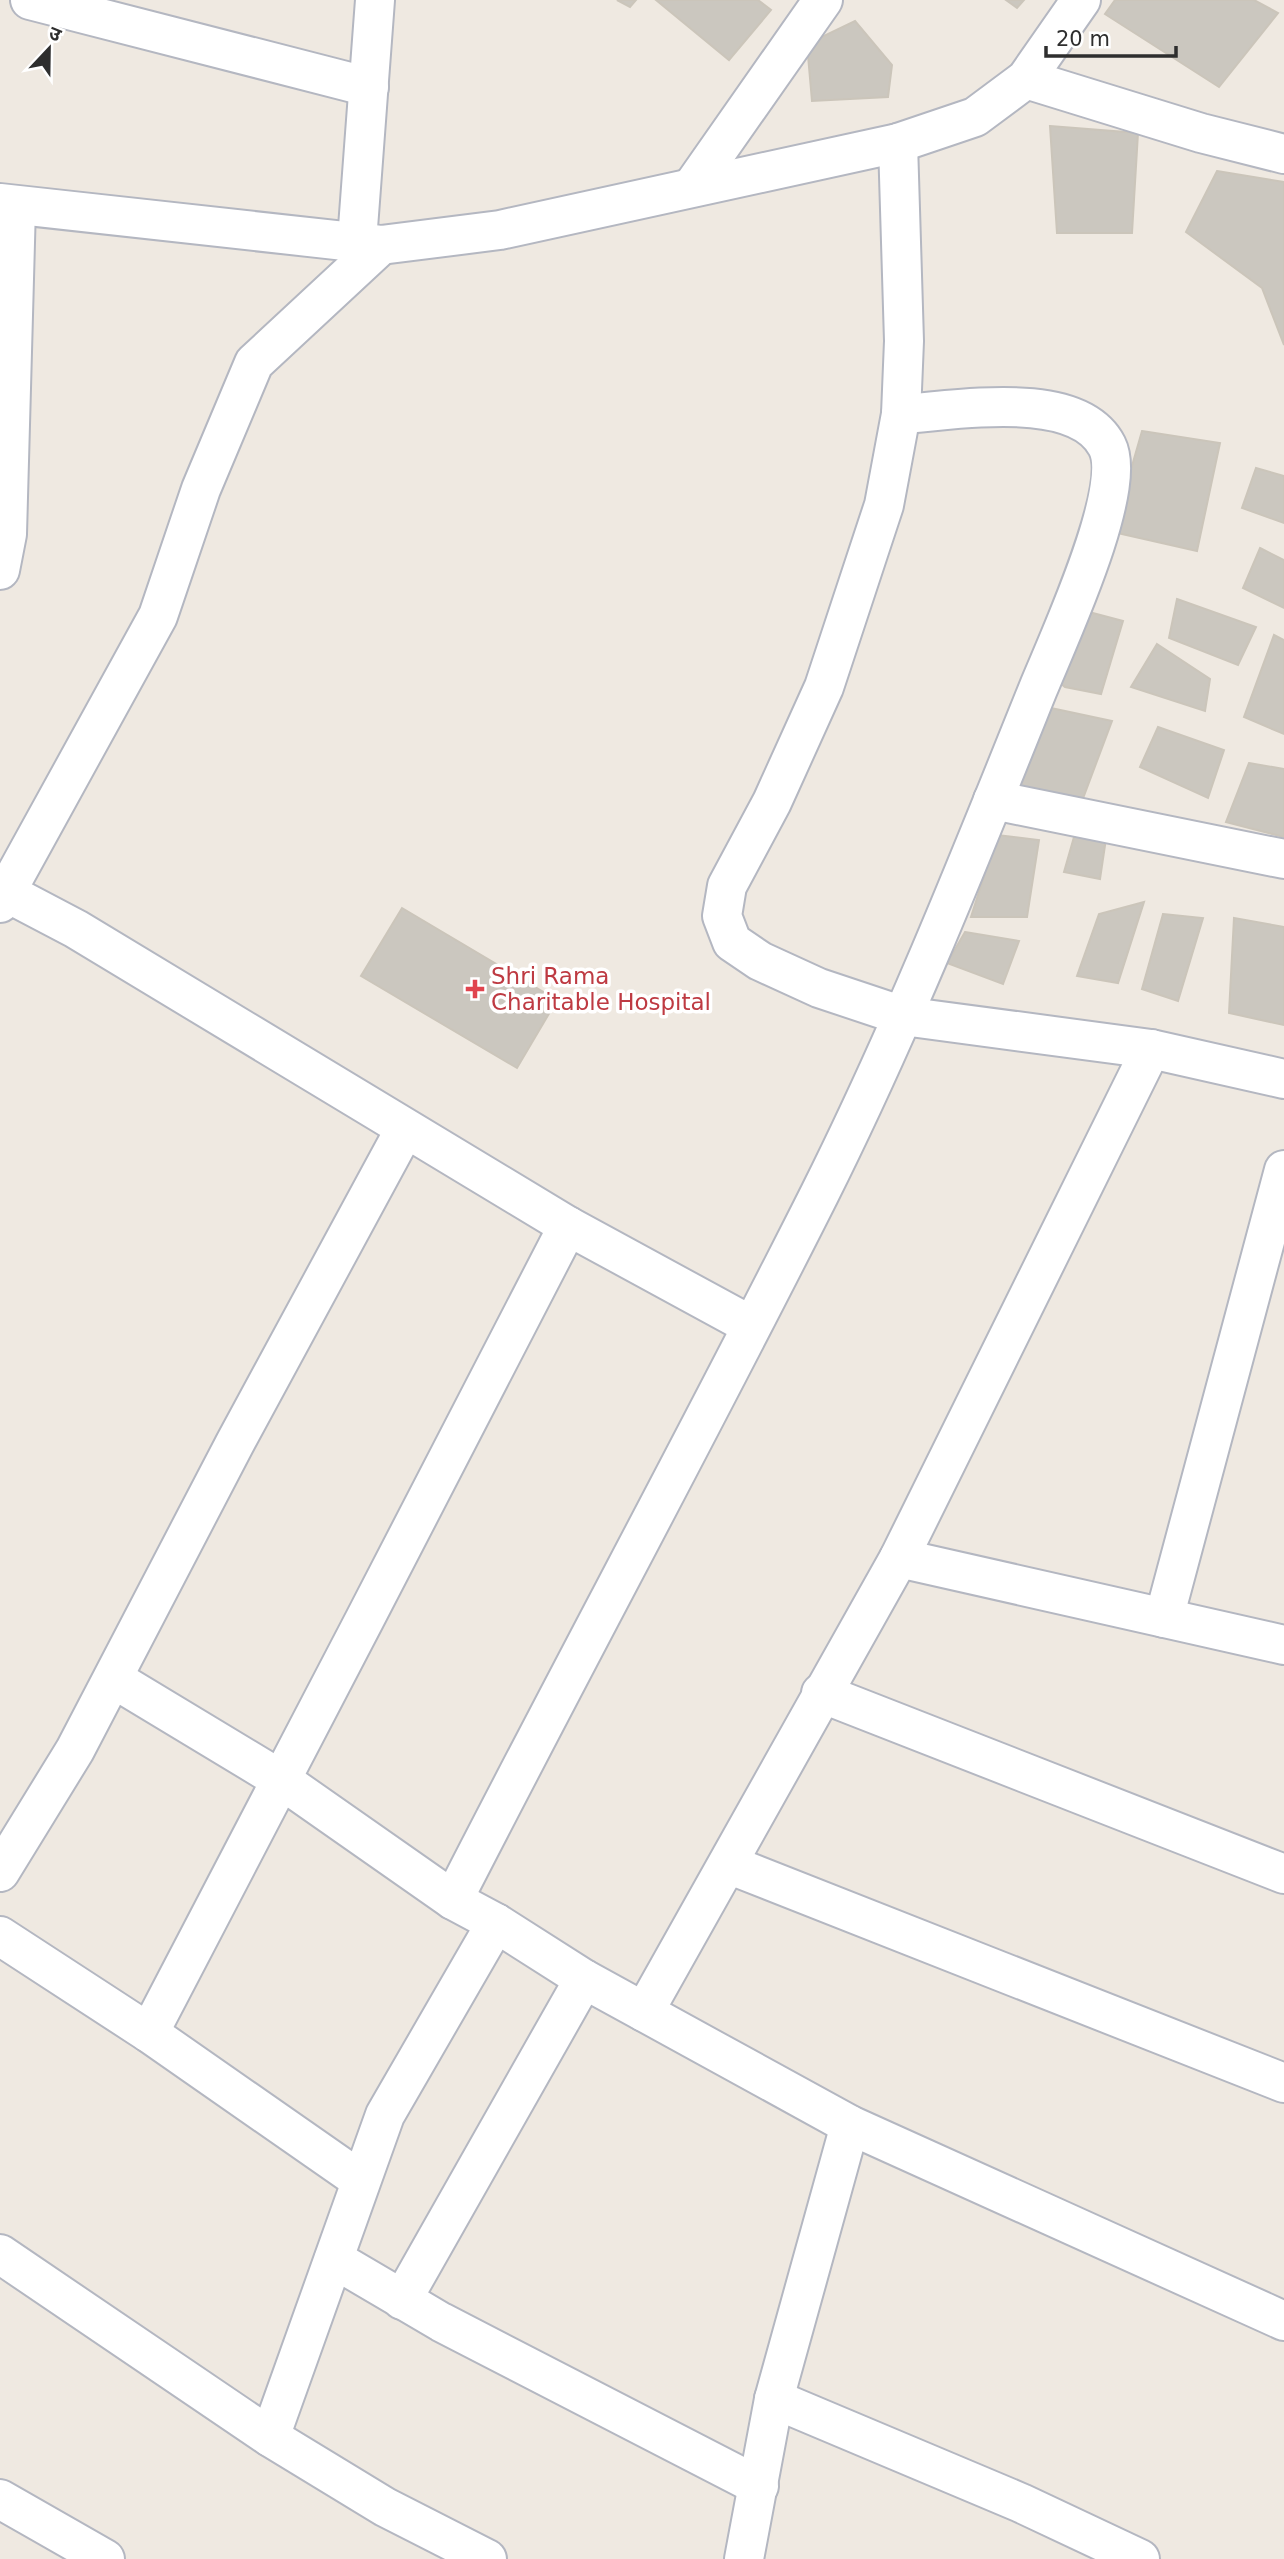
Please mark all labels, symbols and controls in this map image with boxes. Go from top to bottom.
north arrow [14,14,84,84]
scale bar [1046,14,1176,58]
text: उ [46,21,65,46]
text: 20 m [1056,27,1110,51]
place label: Shri Rama Charitable Hospital [491,963,711,1015]
marker: Shri Rama Charitable Hospital [465,979,485,999]

